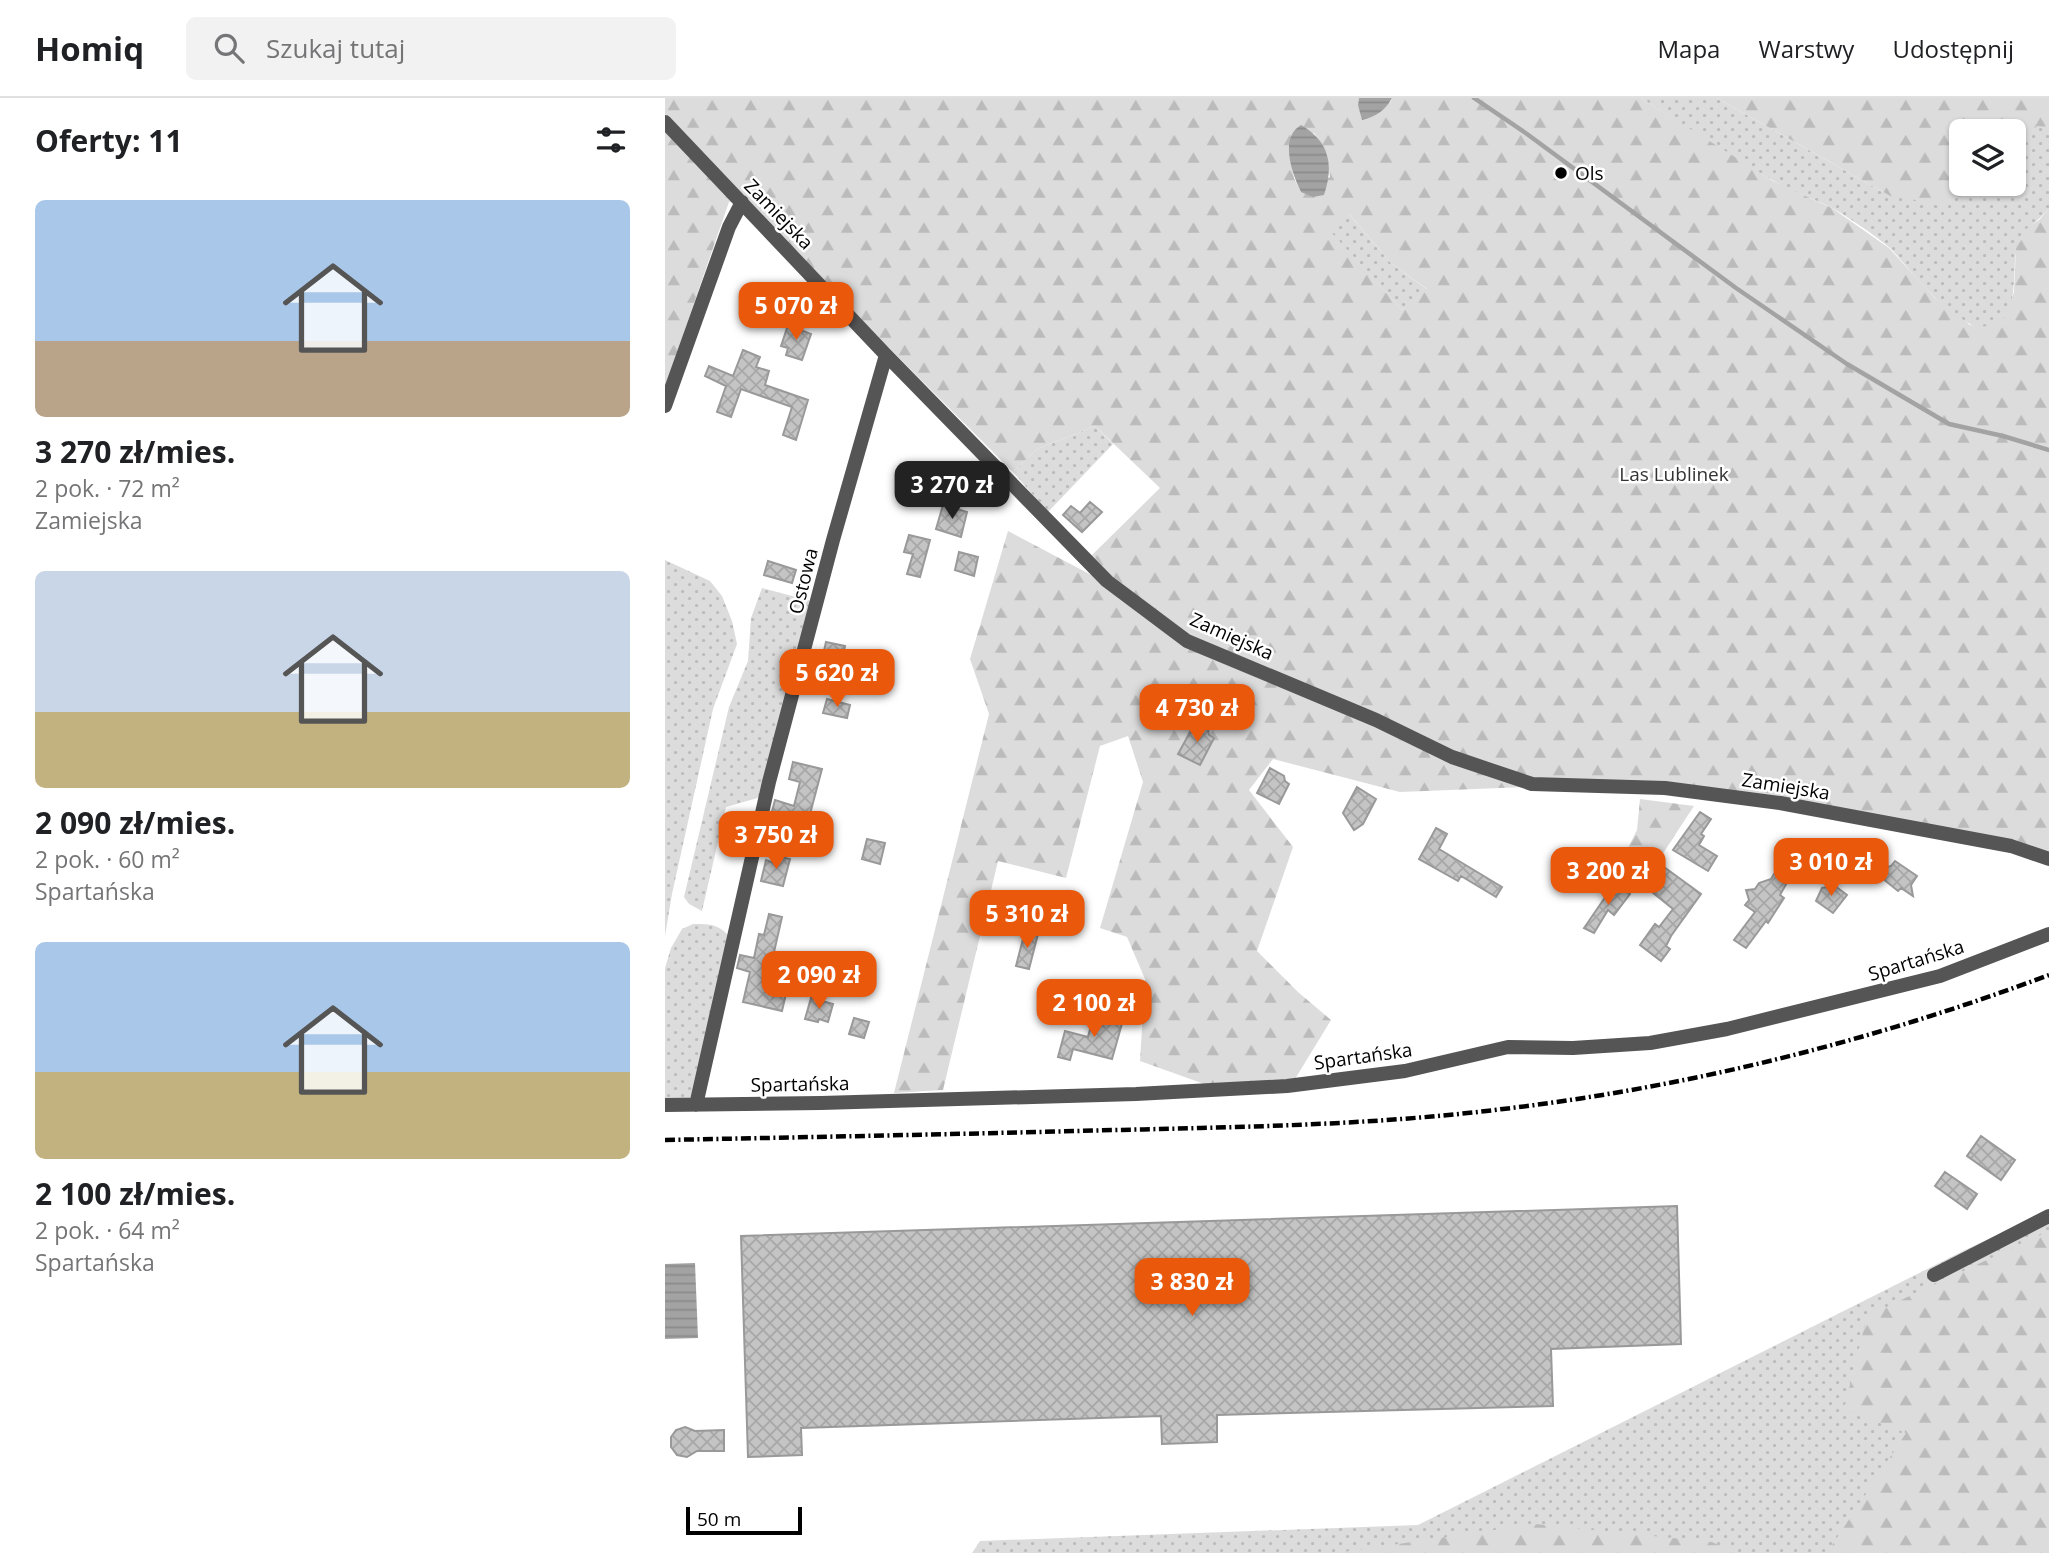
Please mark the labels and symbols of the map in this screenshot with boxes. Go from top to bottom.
place label: Ols [1575,160,1604,186]
marker: Ols [1553,165,1569,181]
street label: Zamiejska [739,173,819,255]
pin: 5 070 zł [724,282,868,342]
park label: Las Lublinek [1619,461,1729,487]
pin: 3 270 zł [880,462,1024,521]
street label: Ostowa [782,545,824,617]
street label: Zamiejska [1186,606,1278,666]
pin: 5 620 zł [765,650,909,709]
pin: 4 730 zł [1125,684,1269,744]
street label: Zamiejska [1740,766,1832,806]
pin: 3 750 zł [704,812,848,871]
pin: 3 010 zł [1759,838,1903,898]
pin: 3 200 zł [1536,848,1680,907]
pin: 5 310 zł [955,890,1099,950]
street label: Spartańska [1865,933,1967,987]
pin: 2 090 zł [747,951,891,1011]
pin: 2 100 zł [1022,979,1166,1039]
street label: Spartańska [1312,1036,1414,1076]
street label: Spartańska [750,1070,850,1098]
pin: 3 830 zł [1120,1258,1264,1318]
scale bar [686,1504,801,1536]

